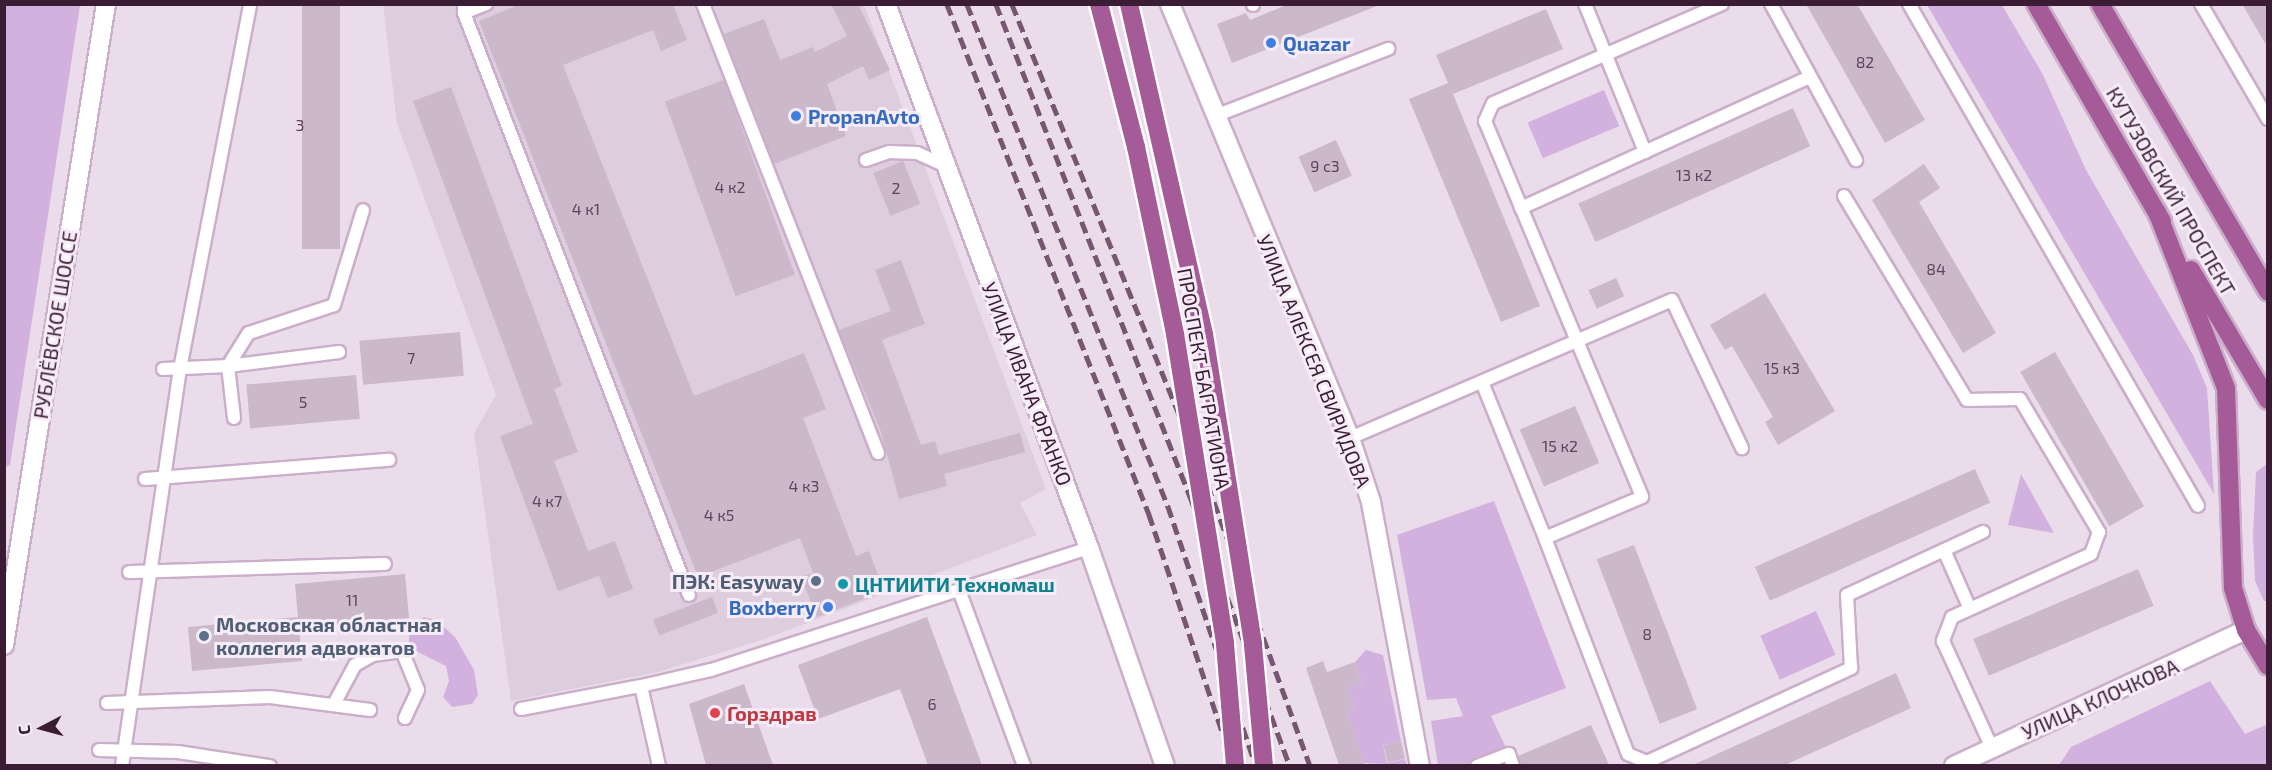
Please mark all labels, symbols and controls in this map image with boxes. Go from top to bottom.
place label: Quazar [1283,31,1350,55]
marker: Quazar [1264,36,1278,50]
house number: 82 [1856,52,1874,72]
street label: КУТУЗОВСКИЙ ПРОСПЕКТ [2101,83,2241,299]
place label: PropanAvto [808,104,920,128]
marker: PropanAvto [789,109,803,123]
house number: 3 [296,115,304,135]
house number: 9 с3 [1310,156,1340,176]
house number: 13 к2 [1676,165,1712,185]
house number: 4 к2 [715,177,745,197]
house number: 2 [892,178,900,198]
house number: 4 к1 [572,199,600,219]
street label: РУБЛЁВСКОЕ ШОССЕ [28,229,82,421]
street label: УЛИЦА АЛЕКСЕЯ СВИРИДОВА [1252,231,1376,491]
house number: 84 [1926,259,1946,279]
street label: ПРОСПЕКТ БАГРАТИОНА [1173,266,1235,492]
street label: УЛИЦА ИВАНА ФРАНКО [977,279,1077,489]
house number: 7 [407,348,415,368]
house number: 15 к3 [1764,358,1800,378]
house number: 5 [299,392,307,412]
house number: 15 к2 [1542,436,1578,456]
house number: 4 к3 [789,476,819,496]
house number: 4 к7 [532,491,562,511]
house number: 4 к5 [704,505,734,525]
place label: ПЭК: Easyway [672,569,804,593]
place label: ЦНТИИТИ Техномаш [855,572,1055,596]
marker: ПЭК: Easyway [809,574,823,588]
marker: ЦНТИИТИ Техномаш [836,577,850,591]
house number: 11 [346,590,358,610]
place label: Boxberry [729,595,816,619]
marker: Boxberry [821,600,835,614]
place label: Московская областная коллегия адвокатов [216,612,442,659]
house number: 8 [1642,624,1652,644]
marker: Московская областная коллегия адвокатов [197,629,211,643]
street label: УЛИЦА КЛОЧКОВА [2018,654,2182,744]
house number: 6 [927,694,937,714]
north arrow [12,698,72,758]
place label: Горздрав [727,701,817,725]
marker: Горздрав [708,706,722,720]
text: С [14,724,34,736]

